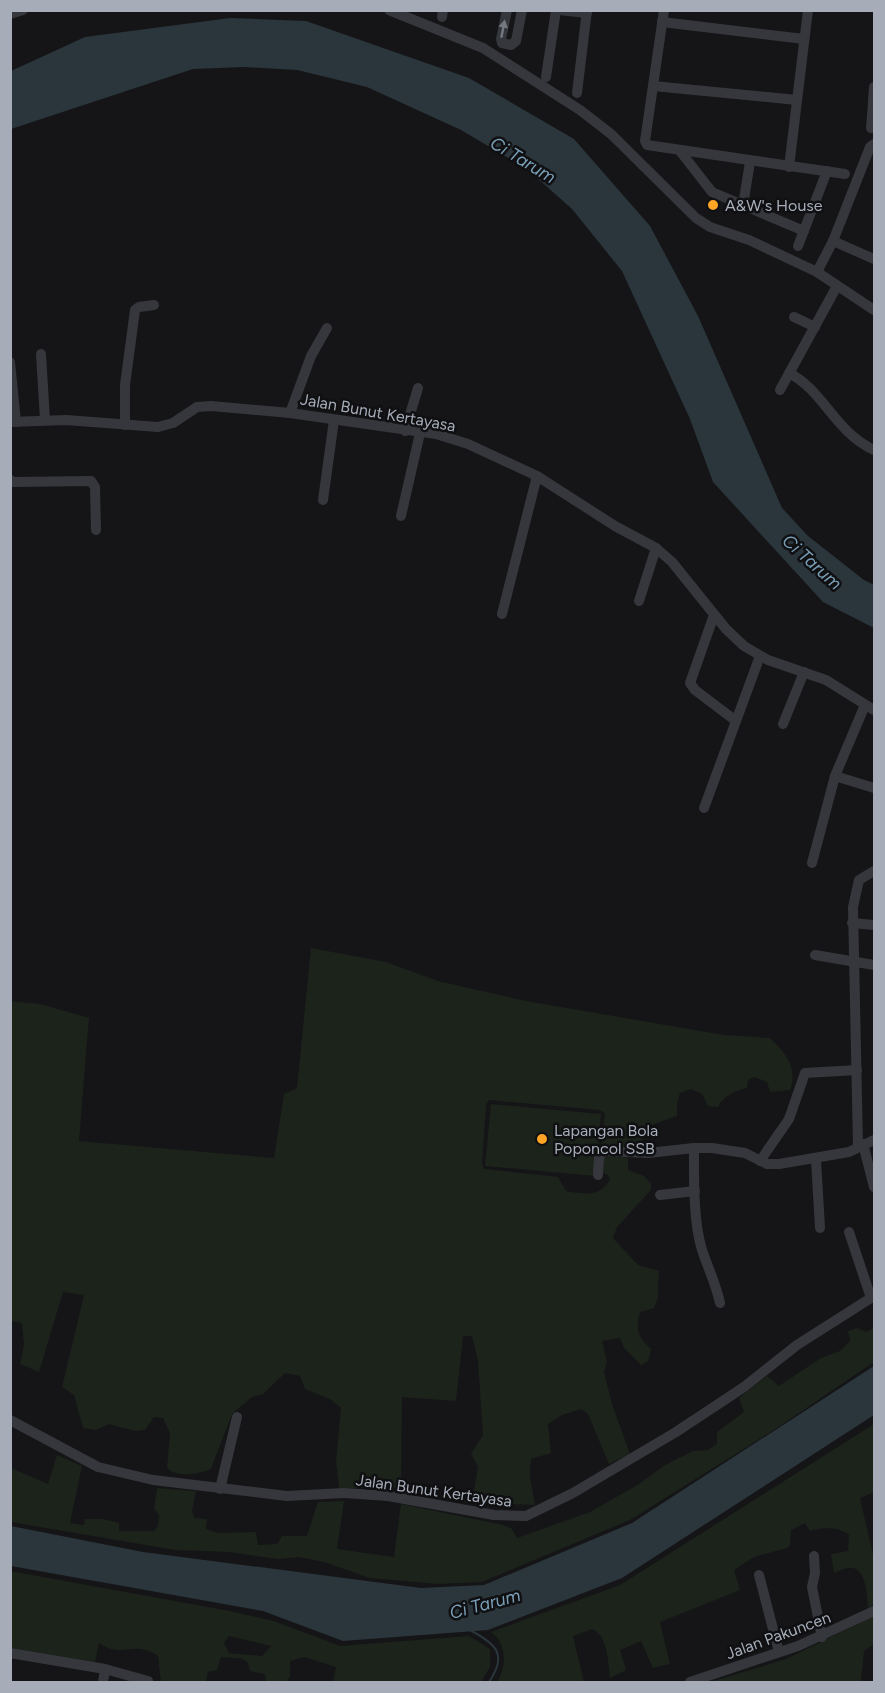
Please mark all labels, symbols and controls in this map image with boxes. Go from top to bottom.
one-way arrow [499,20,509,39]
water label: Ci Tarum [486,132,560,188]
place label: A&W's House [725,196,823,215]
marker: A&W's House [706,198,720,212]
street label: Jalan Bunut Kertayasa [299,389,457,436]
water label: Ci Tarum [778,530,846,594]
place label: Lapangan Bola Poponcol SSB [554,1121,658,1158]
marker: Lapangan Bola Poponcol SSB [535,1132,549,1146]
street label: Jalan Bunut Kertayasa [355,1470,513,1511]
water label: Ci Tarum [447,1584,523,1624]
street label: Jalan Pakuncen [723,1608,833,1663]

